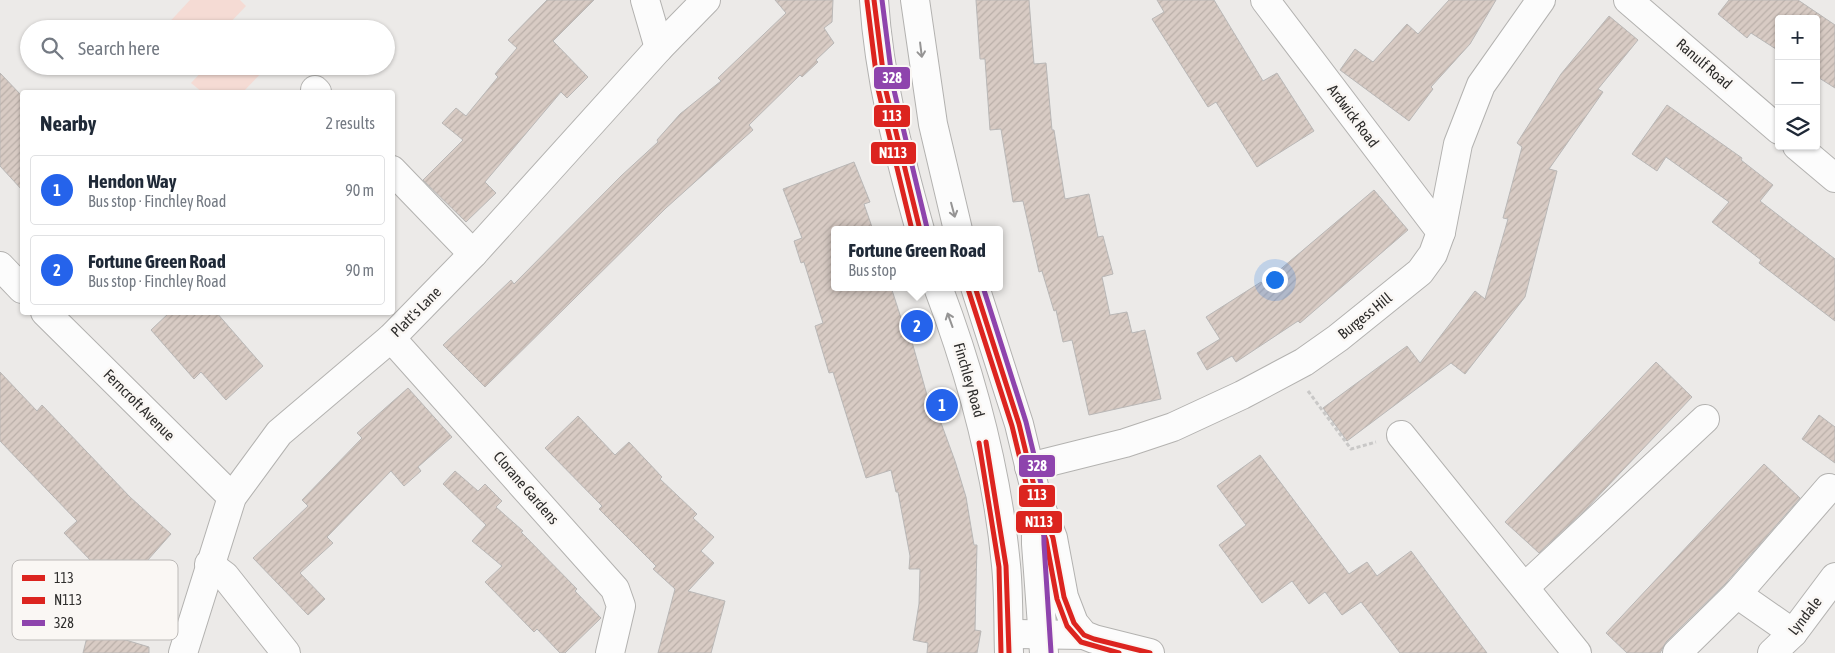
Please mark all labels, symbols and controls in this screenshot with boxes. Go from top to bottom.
map controls [1775,15,1820,150]
button: + [1775,15,1820,60]
search box [20,20,395,75]
icon: search [38,34,66,62]
street label: Ranulf Road [1673,35,1735,92]
text: Search here [78,37,160,59]
one-way arrow [917,42,927,58]
button: − [1775,60,1820,105]
line badge: 328 [873,66,911,90]
text: 328 [882,70,902,86]
street label: Ardwick Road [1324,81,1382,150]
line badge: 113 [873,104,911,128]
button: layers [1775,105,1820,150]
text: 113 [882,108,902,124]
text: Nearby [40,111,96,135]
text: 2 results [325,114,375,132]
line badge: N113 [870,141,917,165]
text: N113 [879,145,907,161]
text: Hendon Way [88,170,177,192]
text: 1 [53,181,61,199]
text: 90 m [345,181,374,199]
text: Bus stop · Finchley Road [88,192,226,210]
one-way arrow [949,201,958,217]
popup [831,226,1003,291]
text: Fortune Green Road [848,239,986,261]
text: Fortune Green Road [88,250,226,272]
text: 2 [53,261,61,279]
text: 90 m [345,261,374,279]
text: Bus stop [848,261,897,279]
your location [1262,267,1288,293]
text: Bus stop · Finchley Road [88,272,226,290]
street label: Platt's Lane [387,283,444,340]
street label: Burgess Hill [1334,289,1395,342]
pin: 2 [901,307,933,345]
one-way arrow [945,312,954,328]
street label: Finchley Road [951,341,988,419]
street label: Ferncroft Avenue [100,366,178,444]
pin: 1 [926,386,958,424]
street label: Clorane Gardens [490,448,563,527]
line badge: 328 [1018,454,1056,478]
text: 328 [1027,458,1047,474]
line badge: 113 [1018,484,1056,508]
text: 113 [1027,487,1047,503]
line badge: N113 [1015,510,1063,534]
text: N113 [1025,514,1053,530]
legend [12,560,178,640]
text: 113 [54,570,74,586]
text: N113 [54,592,82,608]
street label: Lyndale [1785,593,1825,638]
text: 328 [54,615,74,631]

